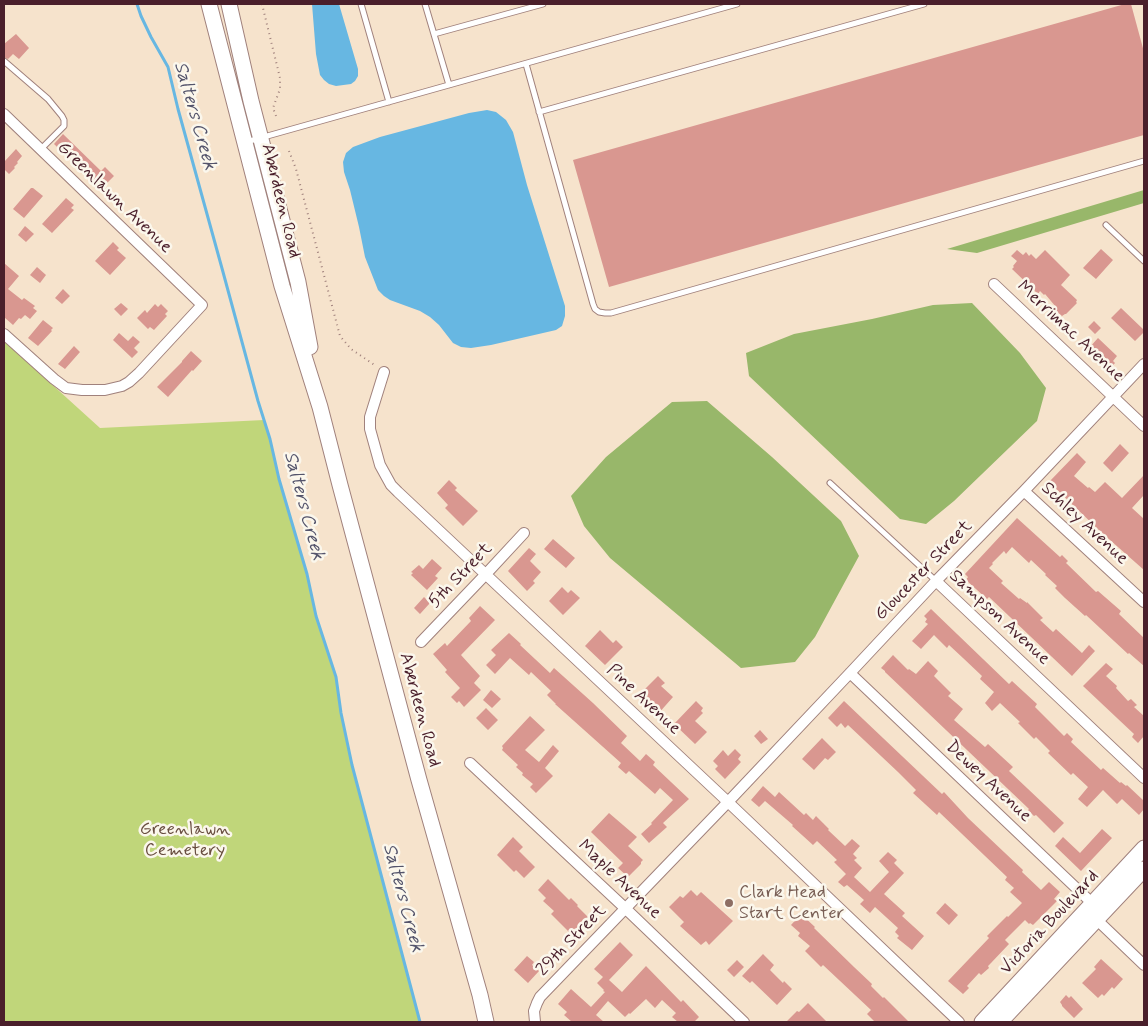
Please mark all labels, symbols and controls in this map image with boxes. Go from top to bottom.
water label: Salters Creek [168,59,220,173]
street label: Greenlawn Avenue [52,138,176,258]
street label: Aberdeen Road [255,141,305,261]
street label: Merrimac Avenue [1012,277,1128,387]
water label: Salters Creek [278,449,328,563]
street label: Schley Avenue [1036,478,1132,570]
street label: Gloucester Street [871,516,977,626]
street label: 5th Street [425,539,497,613]
street label: Sampson Avenue [944,566,1054,670]
street label: Aberdeen Road [393,650,445,770]
street label: Pine Avenue [601,660,685,740]
street label: Dewey Avenue [940,737,1036,827]
park label: Greenlawn Cemetery [140,819,230,862]
street label: Maple Avenue [573,836,665,924]
water label: Salters Creek [377,841,427,955]
street label: Victoria Boulevard [996,866,1104,980]
place label: Clark Head Start Center [739,882,844,924]
marker: Clark Head Start Center [723,897,735,909]
street label: 29th Street [533,901,611,981]

